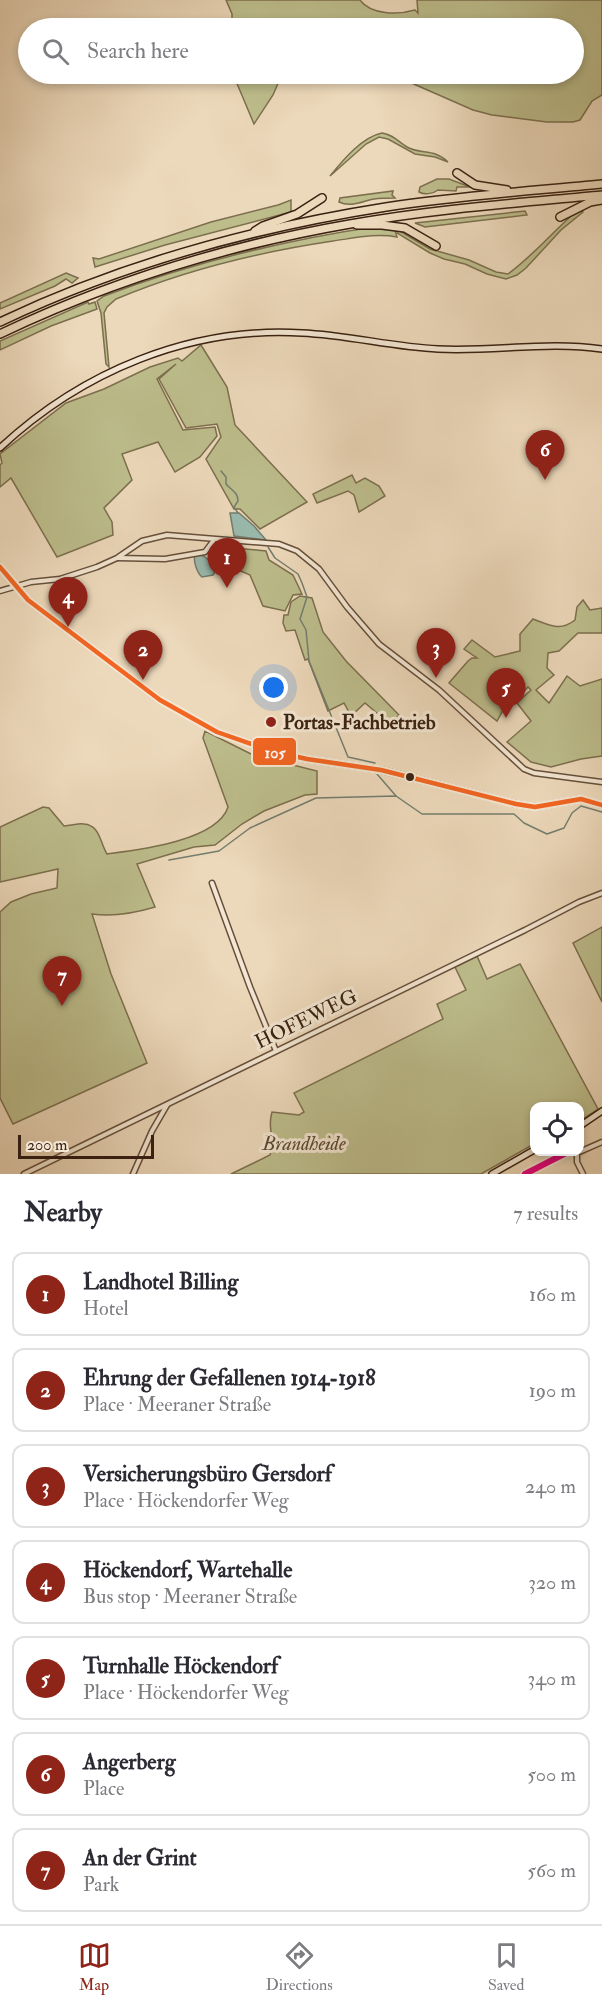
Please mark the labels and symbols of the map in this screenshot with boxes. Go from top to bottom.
pin: 6 [526,430,564,480]
pin: 1 [208,538,246,588]
pin: 4 [48,578,88,627]
pin: 3 [416,628,456,678]
pin: 2 [124,630,162,680]
pin: 5 [486,668,526,718]
your location [259,673,288,702]
place label: Portas-Fachbetrieb [283,710,436,735]
marker: Portas-Fachbetrieb [264,715,278,729]
line badge: 105 [252,737,297,766]
text: 105 [265,743,286,763]
unlabelled marker [404,771,416,783]
pin: 7 [42,956,82,1006]
street label: HOFEWEG [251,983,361,1055]
park label: Brandheide [261,1131,346,1156]
scale bar [18,1132,154,1160]

